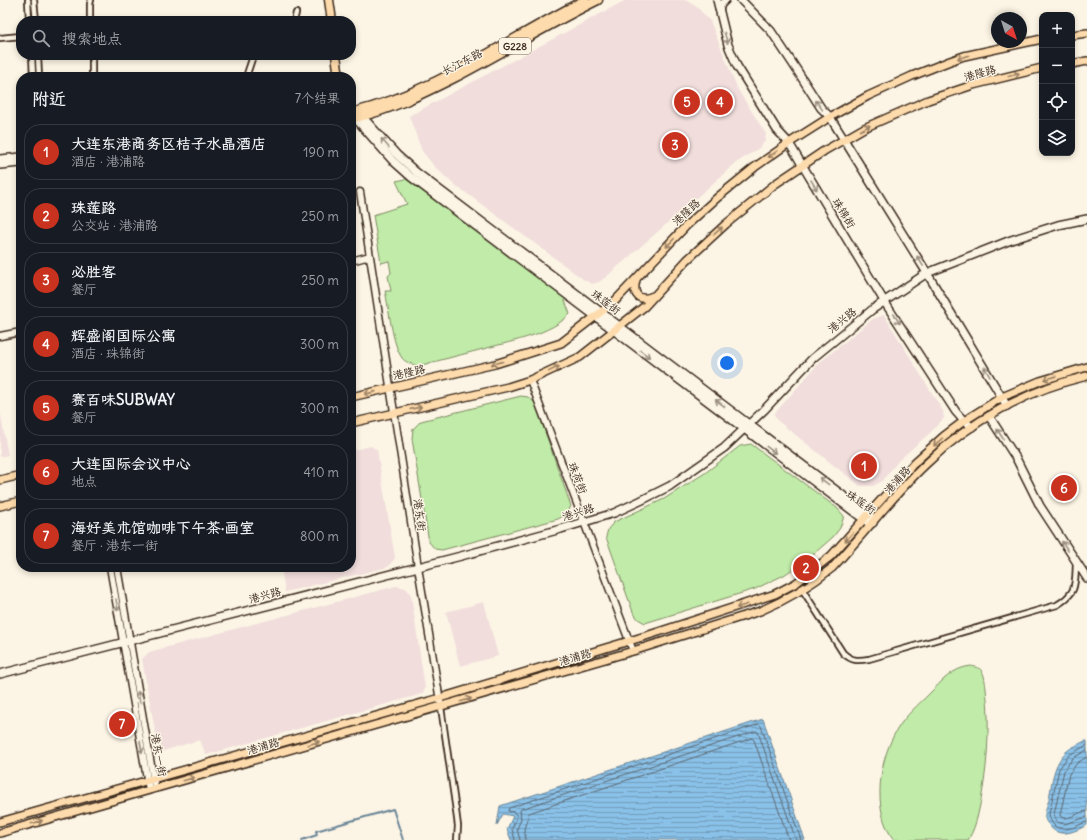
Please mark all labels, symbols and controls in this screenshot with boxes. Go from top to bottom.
north arrow [991,12,1027,48]
map controls [1039,12,1075,156]
button: + [1039,12,1075,48]
search box [16,16,356,60]
icon: search [30,27,52,49]
text: 搜索地点 [62,29,122,48]
one-way arrow [723,31,730,44]
road number: G228 [499,38,531,54]
street label: 长江东路 [439,46,485,78]
button: − [1039,48,1075,84]
one-way arrow [957,54,970,61]
street label: 港隆路 [962,62,998,84]
one-way arrow [1007,71,1020,78]
button: locate [1039,84,1075,120]
pin: 5 [674,87,700,117]
pin: 4 [707,87,733,117]
text: 附近 [32,88,66,110]
text: 7个结果 [295,90,340,107]
one-way arrow [815,100,823,111]
button: layers [1039,120,1075,156]
one-way arrow [859,124,871,131]
pin: 3 [662,130,688,160]
text: 大连东港商务区桔子水晶酒店 [71,134,266,153]
one-way arrow [381,137,390,148]
text: 1 [43,144,49,161]
text: 190 m [303,144,339,161]
one-way arrow [768,150,779,158]
text: 酒店 · 港浦路 [71,153,145,170]
one-way arrow [811,179,819,191]
street label: 珠锦街 [830,195,859,232]
street label: 港隆路 [669,196,703,228]
text: 珠莲路 [71,198,116,217]
text: 2 [42,208,50,225]
text: 250 m [301,208,339,225]
text: 公交站 · 港浦路 [71,217,158,234]
one-way arrow [713,226,723,236]
one-way arrow [665,238,674,248]
one-way arrow [915,255,923,267]
text: 必胜客 [71,262,116,281]
text: 3 [42,272,50,289]
text: 250 m [301,272,339,289]
text: 餐厅 [71,281,97,298]
street label: 珠莲街 [589,286,624,318]
street label: 港兴路 [825,304,859,336]
one-way arrow [892,314,901,325]
text: 辉盛阁国际公寓 [71,326,176,345]
text: 4 [42,336,50,353]
text: 300 m [300,336,339,353]
text: 酒店 · 珠锦街 [71,345,145,362]
one-way arrow [640,350,651,359]
your location [717,353,737,373]
one-way arrow [491,360,504,367]
street label: 港隆路 [391,361,427,383]
one-way arrow [548,365,560,372]
one-way arrow [982,366,990,378]
one-way arrow [1043,375,1056,382]
one-way arrow [364,389,377,397]
text: 赛百味SUBWAY [71,390,175,409]
one-way arrow [715,398,726,407]
text: 5 [42,400,50,417]
text: 300 m [300,400,339,417]
one-way arrow [409,404,422,411]
text: 餐厅 [71,409,97,426]
one-way arrow [996,428,1005,439]
one-way arrow [932,437,943,446]
one-way arrow [766,445,777,454]
pin: 1 [851,451,877,481]
text: 大连国际会议中心 [71,454,191,473]
street label: 珠荷街 [566,460,591,497]
street label: 港浦路 [881,463,913,497]
text: 6 [42,464,50,481]
text: 410 m [303,464,339,481]
text: 地点 [71,473,97,490]
pin: 6 [1051,473,1077,503]
one-way arrow [818,477,829,485]
street label: 珠莲街 [843,487,879,518]
street label: 港东街 [411,498,429,533]
street label: 港兴路 [560,500,596,524]
text: 海好美术馆咖啡下午茶·画室 [71,518,254,537]
text: 7 [43,528,49,545]
text: 800 m [300,528,339,545]
one-way arrow [845,531,854,541]
text: 餐厅 · 港东一街 [71,537,158,554]
one-way arrow [1061,540,1069,552]
pin: 2 [793,553,819,583]
street label: 港兴路 [247,584,283,606]
one-way arrow [113,599,121,612]
one-way arrow [735,603,748,610]
street label: 港浦路 [557,646,593,668]
one-way arrow [135,691,143,704]
one-way arrow [460,696,473,703]
pin: 7 [109,709,135,739]
street label: 港东一街 [148,732,170,779]
street label: 港浦路 [245,735,281,757]
one-way arrow [308,739,321,746]
one-way arrow [138,740,146,753]
one-way arrow [183,775,196,782]
one-way arrow [31,818,44,825]

